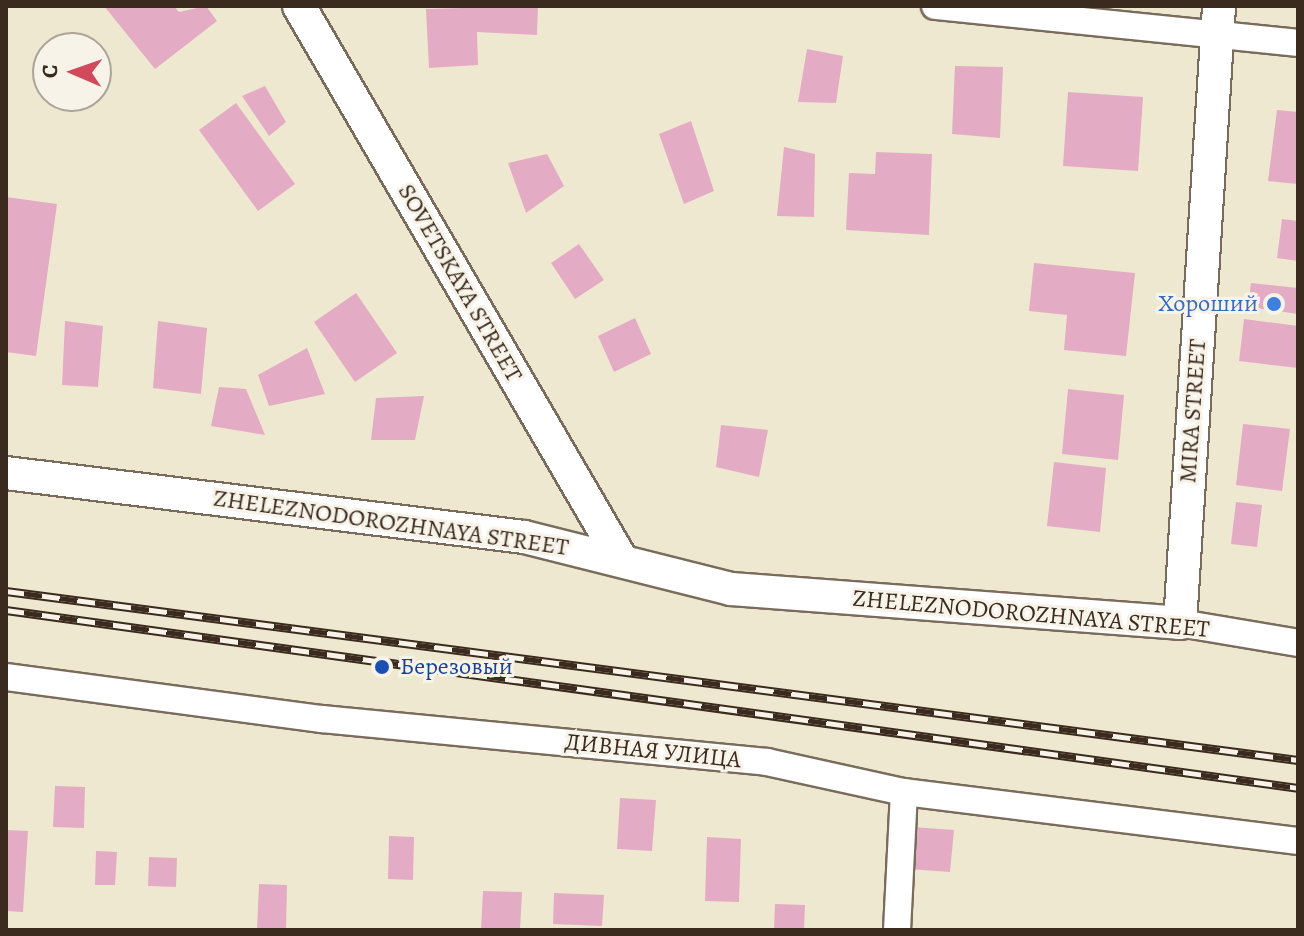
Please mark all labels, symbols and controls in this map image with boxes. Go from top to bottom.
north arrow [32,32,112,112]
text: С [35,64,65,79]
street label: SOVETSKAYA STREET [392,179,528,387]
place label: Хороший [1158,290,1258,318]
marker: Хороший [1265,295,1283,313]
street label: MIRA STREET [1174,338,1212,484]
street label: ZHELEZNODOROZHNAYA STREET [212,484,570,562]
street label: ZHELEZNODOROZHNAYA STREET [851,584,1211,644]
place label: Березовый [400,653,513,681]
marker: Березовый [371,656,393,678]
street label: ДИВНАЯ УЛИЦА [564,727,742,775]

